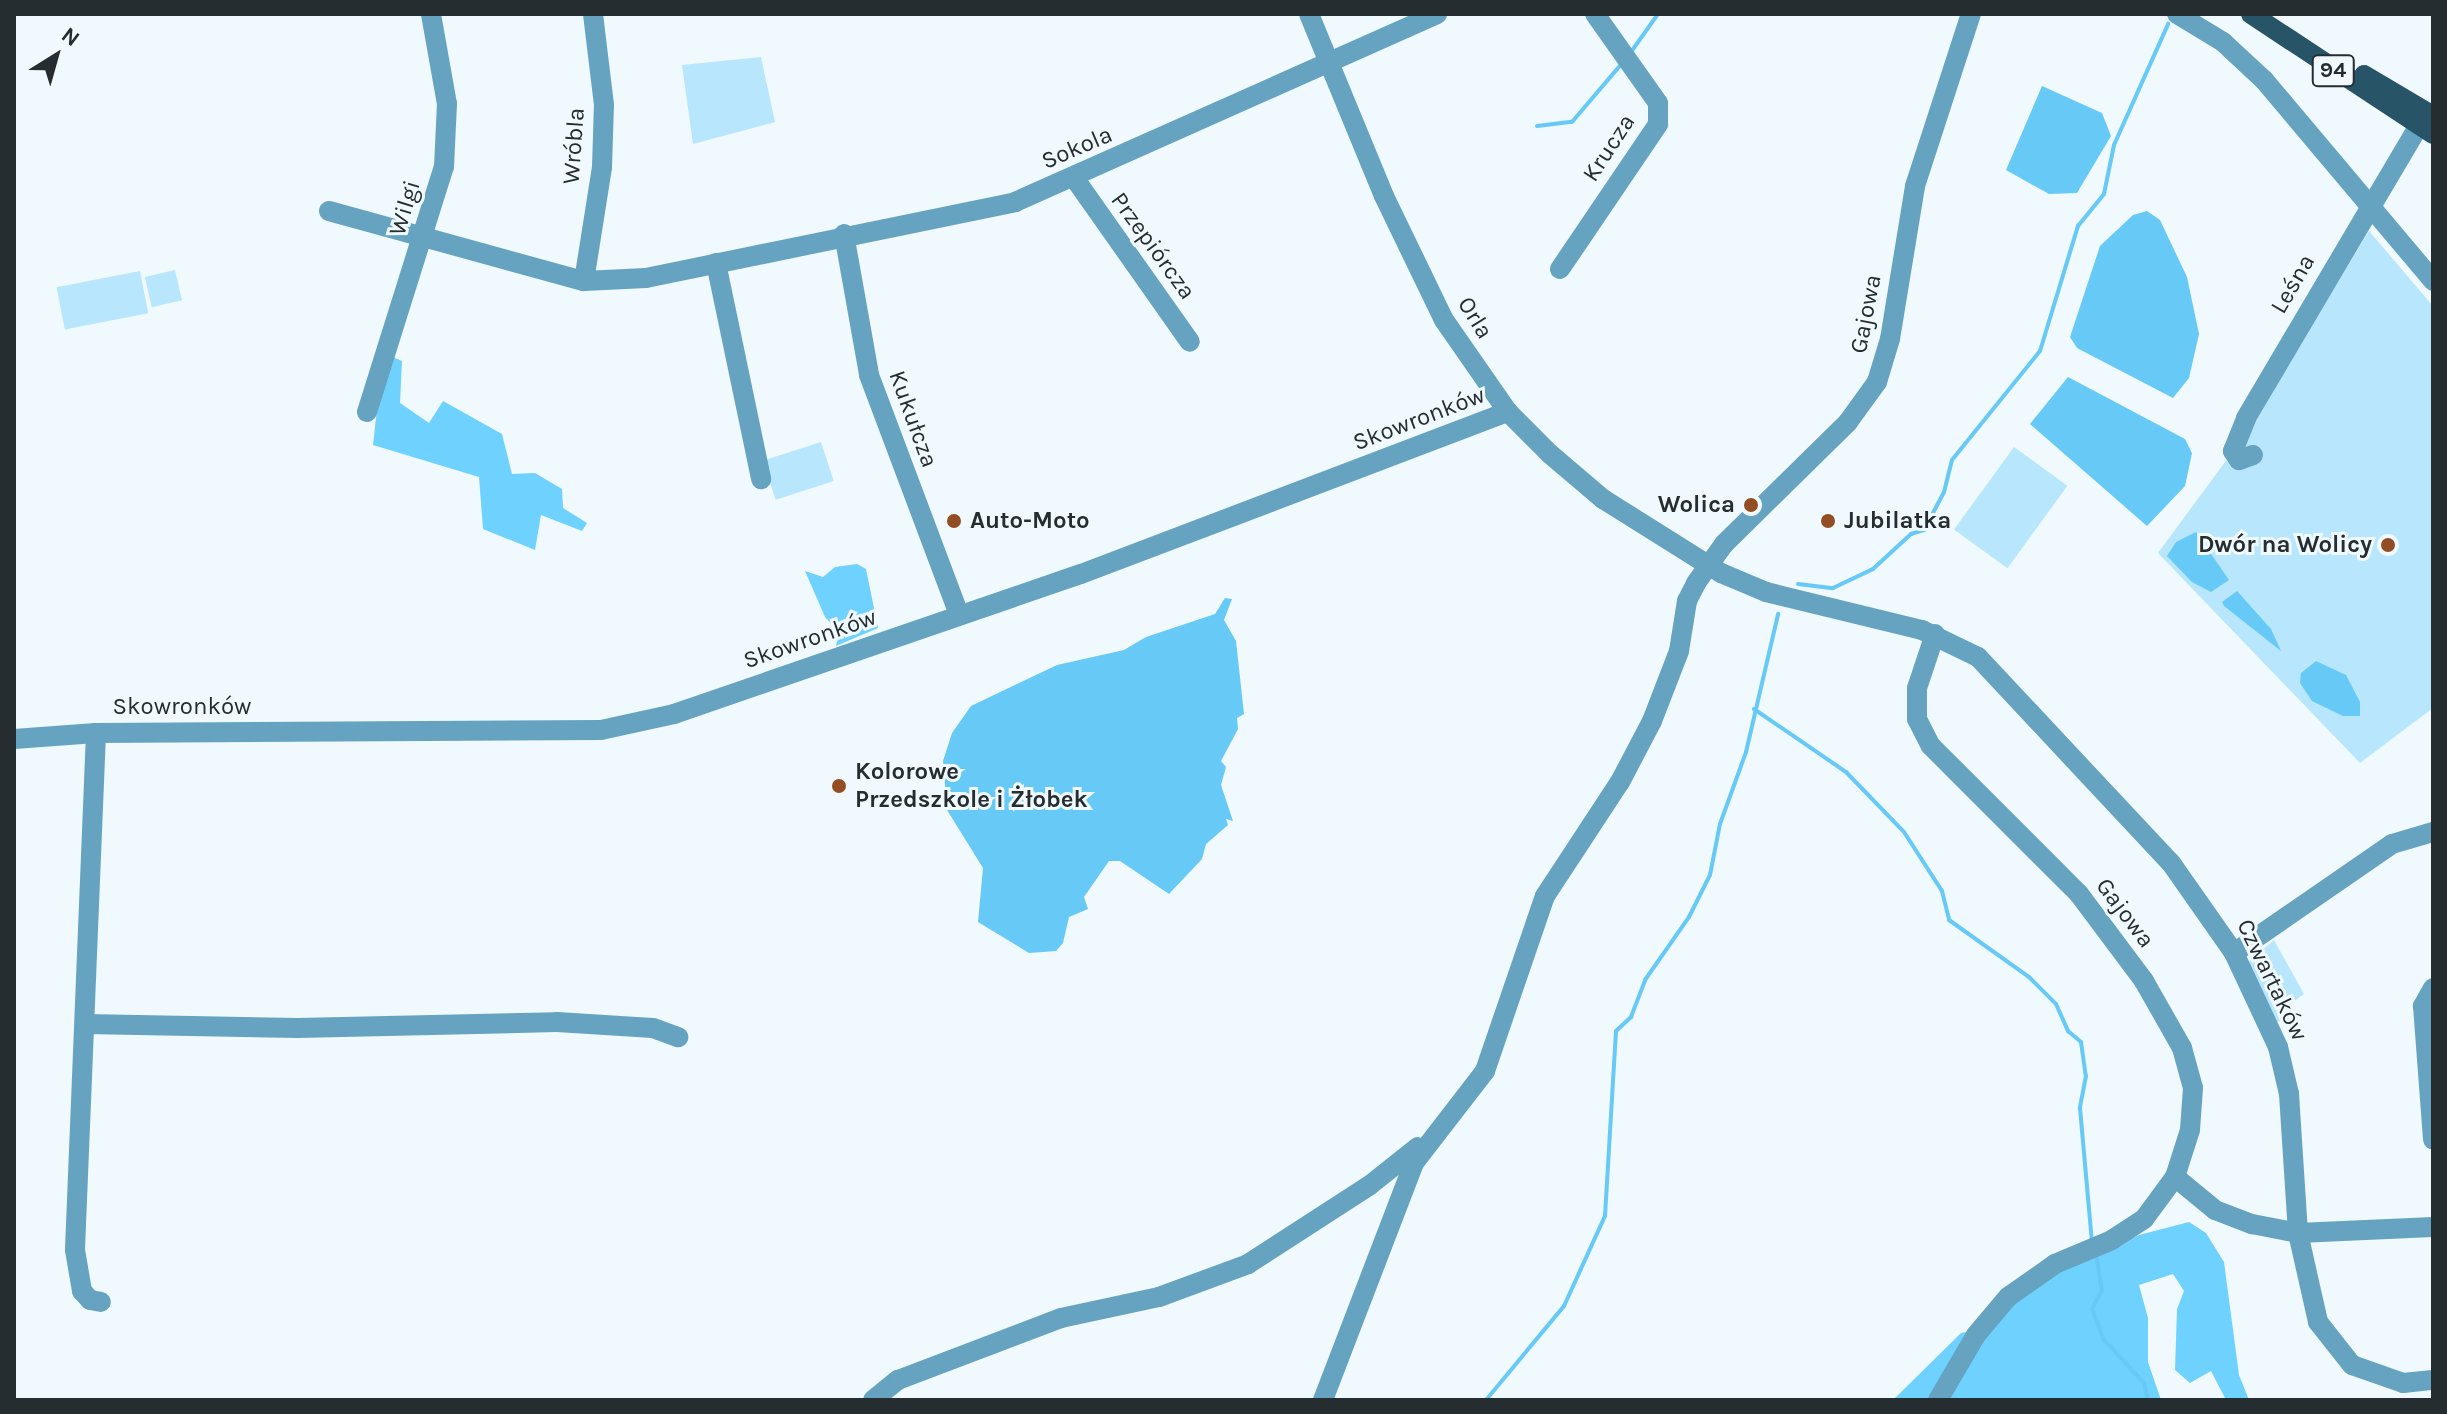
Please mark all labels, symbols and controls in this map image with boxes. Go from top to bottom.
north arrow [16,16,96,96]
text: N [56,22,85,52]
road number: 94 [2311,53,2355,89]
street label: Wróbla [557,107,591,185]
street label: Krucza [1577,109,1641,187]
street label: Sokola [1037,120,1117,176]
street label: Wilgi [383,177,427,239]
street label: Przepiórcza [1104,187,1202,305]
street label: Leśna [2265,249,2321,319]
street label: Gajowa [1844,272,1888,356]
street label: Orla [1451,292,1499,344]
street label: Kukułcza [882,367,944,471]
street label: Skowronków [1349,381,1489,457]
place label: Wolica [1658,491,1735,519]
marker: Wolica [1742,496,1760,514]
place label: Auto-Moto [970,507,1090,535]
place label: Jubilatka [1844,507,1951,535]
marker: Auto-Moto [945,512,963,530]
marker: Jubilatka [1819,512,1837,530]
place label: Dwór na Wolicy [2198,531,2372,559]
marker: Dwór na Wolicy [2379,536,2397,554]
street label: Skowronków [740,603,880,675]
street label: Skowronków [113,693,251,721]
place label: Kolorowe Przedszkole i Żłobek [855,758,1088,814]
marker: Kolorowe Przedszkole i Żłobek [830,777,848,795]
street label: Gajowa [2089,872,2161,954]
street label: Czwartaków [2230,915,2314,1045]

